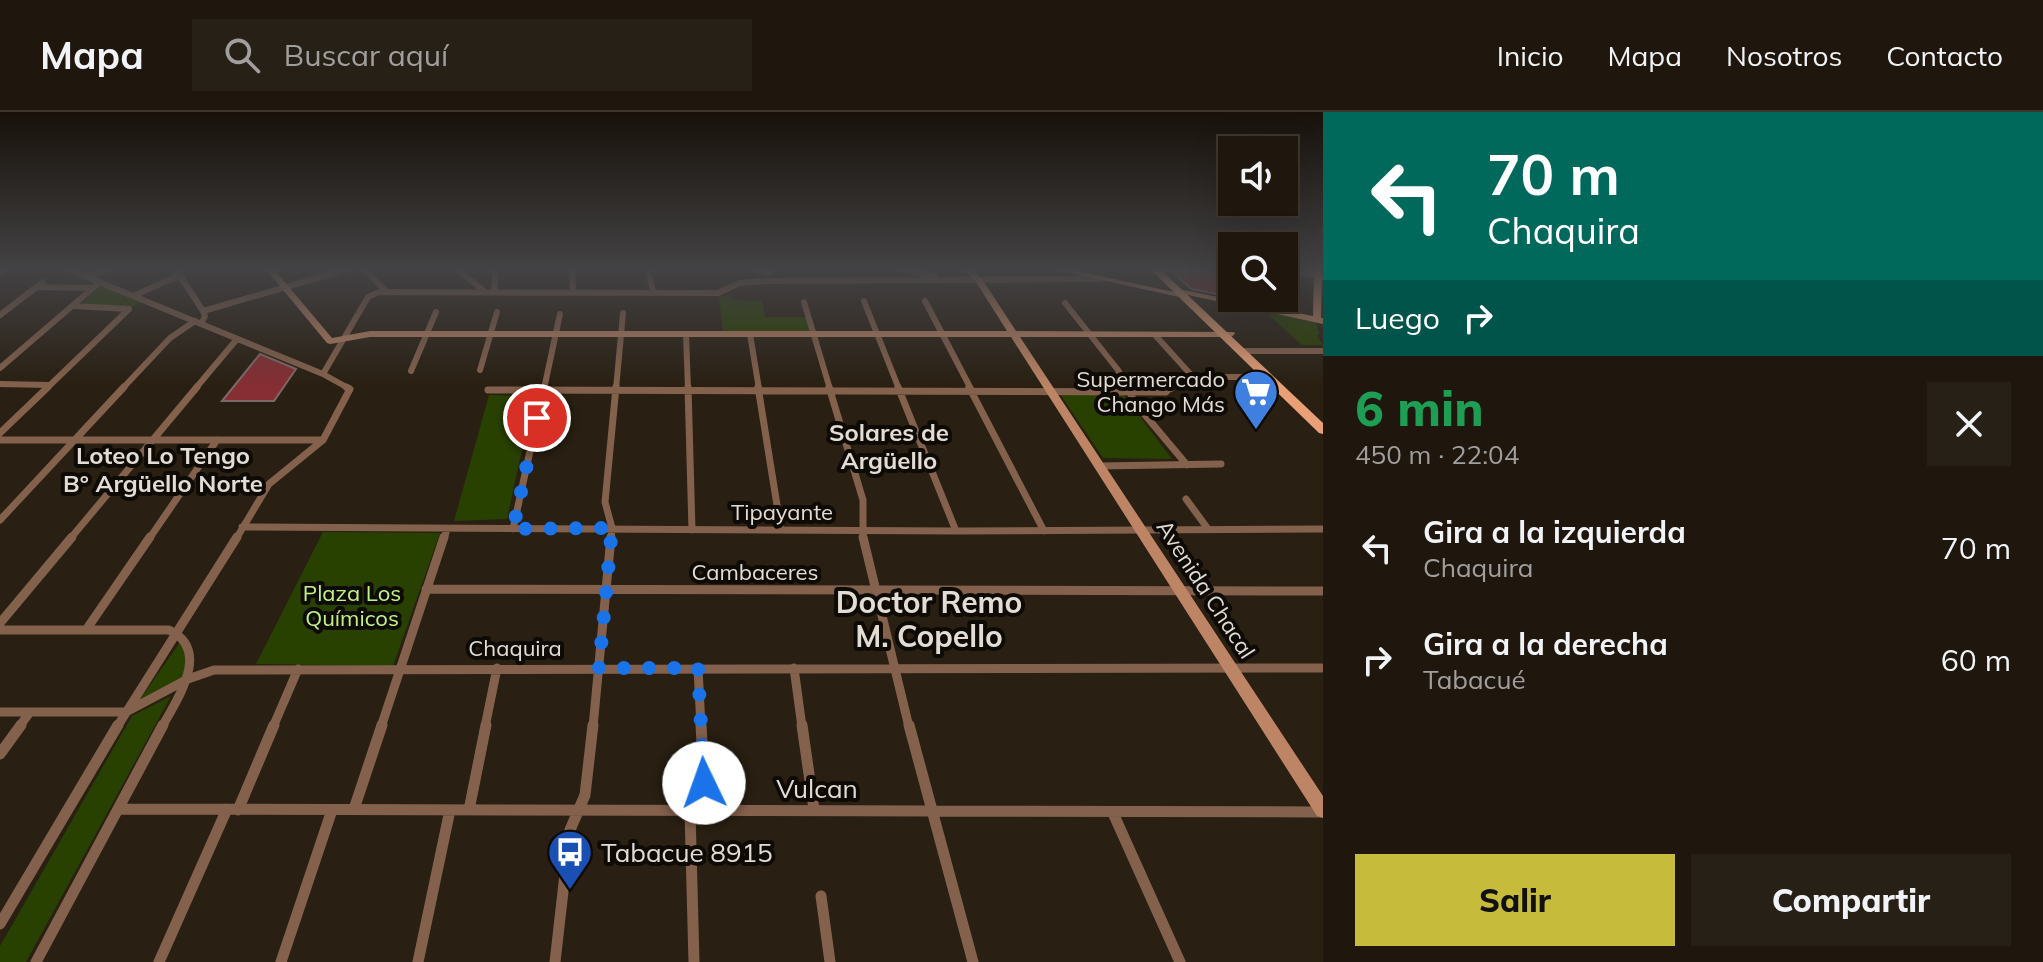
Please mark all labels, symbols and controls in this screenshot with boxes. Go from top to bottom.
search box [192,19,752,91]
text: Mapa [40,31,144,79]
icon: search [220,33,264,77]
text: Buscar aquí [284,36,448,74]
text: Inicio [1497,38,1564,73]
text: Mapa [1608,38,1682,73]
text: Nosotros [1726,38,1842,73]
text: Contacto [1886,38,2003,73]
map controls [1218,136,1298,312]
button: sound [1218,136,1298,216]
text: 70 m [1487,139,1620,209]
icon: left [1355,144,1459,248]
text: Chaquira [1487,208,1640,253]
button: search [1218,232,1298,312]
icon: right [1456,296,1500,340]
text: Luego [1355,299,1440,337]
place label: Supermercado Chango Más [1077,365,1225,418]
supermarket icon: Supermercado Chango Más [1232,368,1280,431]
text: 6 min [1355,378,1484,438]
button: close [1927,382,2011,466]
pin [503,384,571,452]
icon: arrive [515,396,559,440]
district label: Solares de Argüello [829,417,949,475]
text: 450 m · 22:04 [1355,438,1519,471]
district label: Loteo Lo Tengo B° Argüello Norte [63,440,263,498]
street label: Tipayante [731,498,833,526]
text: Gira a la izquierda [1423,513,1686,551]
street label: Avenida Chacal [1151,514,1261,664]
icon: left [1355,526,1399,570]
text: 70 m [1941,529,2011,567]
text: Chaquira [1423,551,1533,584]
street label: Cambaceres [692,558,818,586]
park label: Plaza Los Químicos [303,579,401,632]
district label: Doctor Remo M. Copello [836,583,1022,655]
text: Gira a la derecha [1423,625,1668,663]
street label: Chaquira [468,634,562,662]
icon: right [1355,638,1399,682]
text: 60 m [1941,641,2011,679]
text: Tabacué [1423,663,1526,696]
position arrow [662,741,746,825]
street label: Vulcan [776,772,858,805]
bus stop icon: Tabacue 8915 [546,828,594,891]
place label: Tabacue 8915 [601,836,773,869]
button: Salir [1355,854,1675,946]
button: Compartir [1691,854,2011,946]

